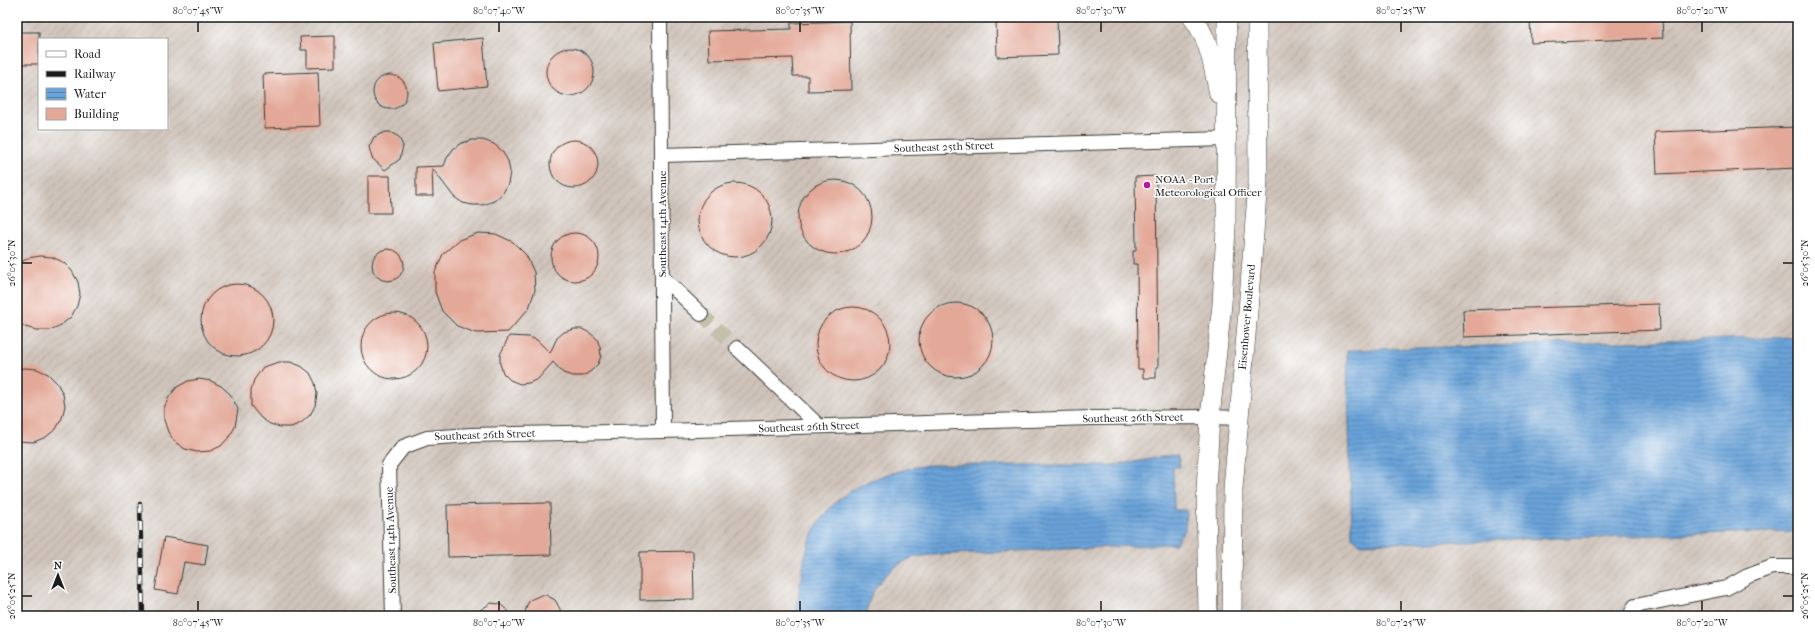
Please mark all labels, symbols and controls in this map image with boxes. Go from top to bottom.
text: 80°07'45"W [173,5,224,17]
text: 80°07'40"W [473,5,526,17]
text: 80°07'35"W [776,5,826,17]
text: 80°07'30"W [1076,5,1127,17]
text: 80°07'25"W [1376,5,1427,17]
text: 80°07'20"W [1676,5,1729,17]
legend [38,38,168,130]
text: Road [74,47,101,61]
text: Railway [74,67,116,81]
text: Water [73,87,107,101]
text: Building [74,107,119,121]
street label: Southeast 25th Street [894,139,994,155]
street label: Southeast 14th Avenue [656,170,669,277]
place label: NOAA - Port Meteorological Officer [1155,173,1262,199]
marker: NOAA - Port Meteorological Officer [1142,180,1152,190]
text: 26°05'30"N [6,239,18,287]
text: 26°05'30"N [1799,239,1811,287]
street label: Eisenhower Boulevard [1236,263,1258,370]
street label: Southeast 26th Street [1082,411,1184,425]
street label: Southeast 26th Street [758,419,860,435]
street label: Southeast 26th Street [434,427,536,443]
street label: Southeast 14th Avenue [383,486,399,594]
north arrow [38,555,78,595]
text: N [54,559,63,572]
text: 26°05'25"N [6,572,18,620]
text: 26°05'25"N [1799,572,1811,620]
text: 80°07'45"W [173,617,224,629]
text: 80°07'40"W [473,617,526,629]
text: 80°07'35"W [776,617,826,629]
text: 80°07'30"W [1076,617,1127,629]
text: 80°07'25"W [1376,617,1427,629]
text: 80°07'20"W [1676,617,1729,629]

